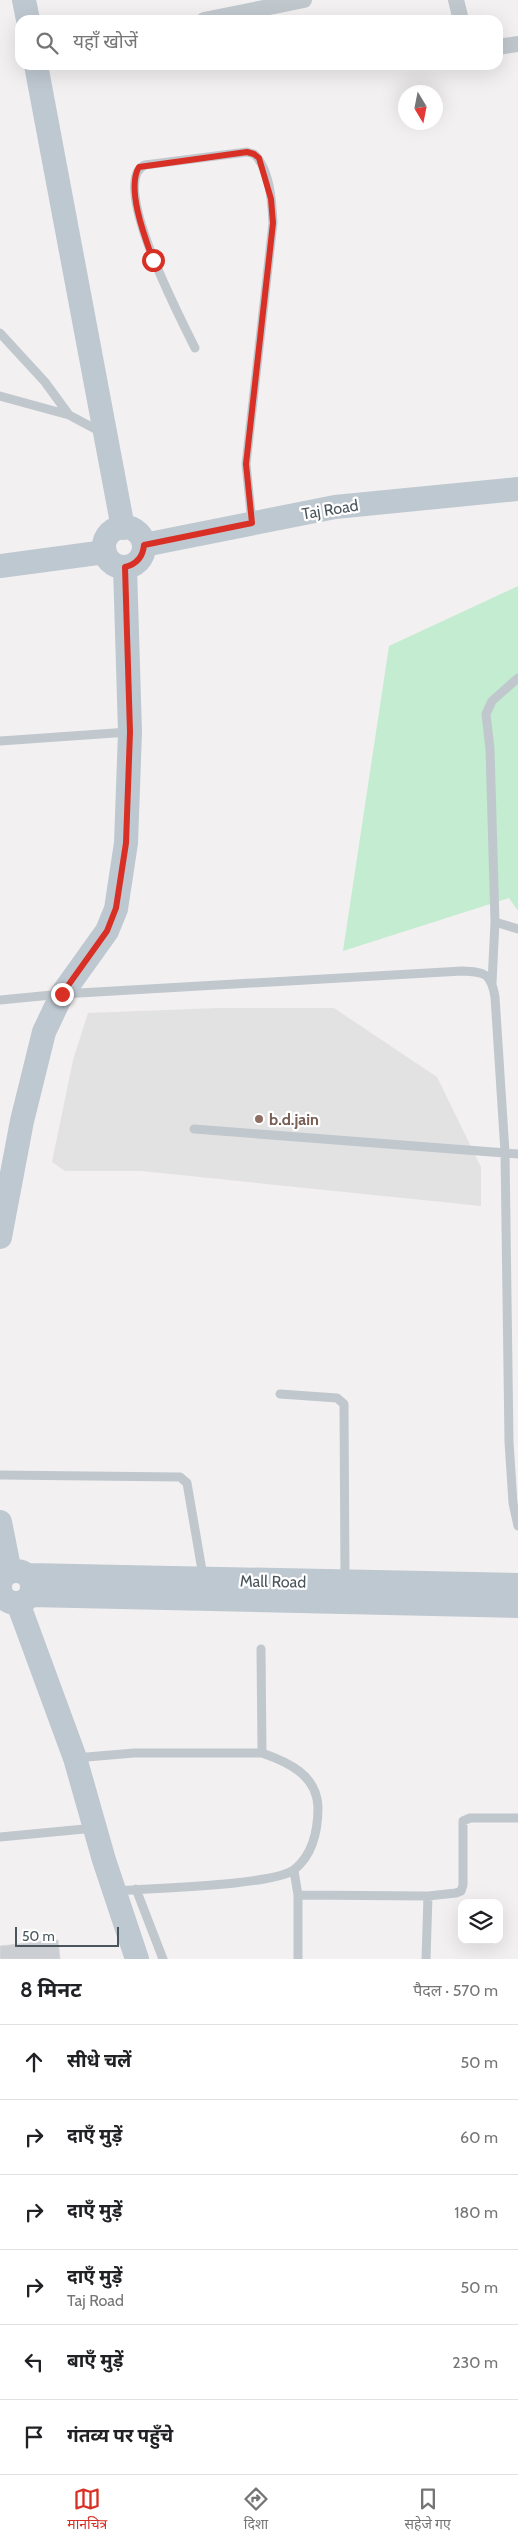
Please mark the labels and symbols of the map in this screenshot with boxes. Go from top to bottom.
north arrow [398,85,443,130]
route start [142,249,165,272]
street label: Taj Road [300,496,360,523]
route end [51,983,74,1006]
place label: b.d.jain [269,1110,319,1129]
marker: b.d.jain [253,1113,265,1125]
street label: Mall Road [240,1571,306,1592]
scale bar [15,1924,119,1947]

